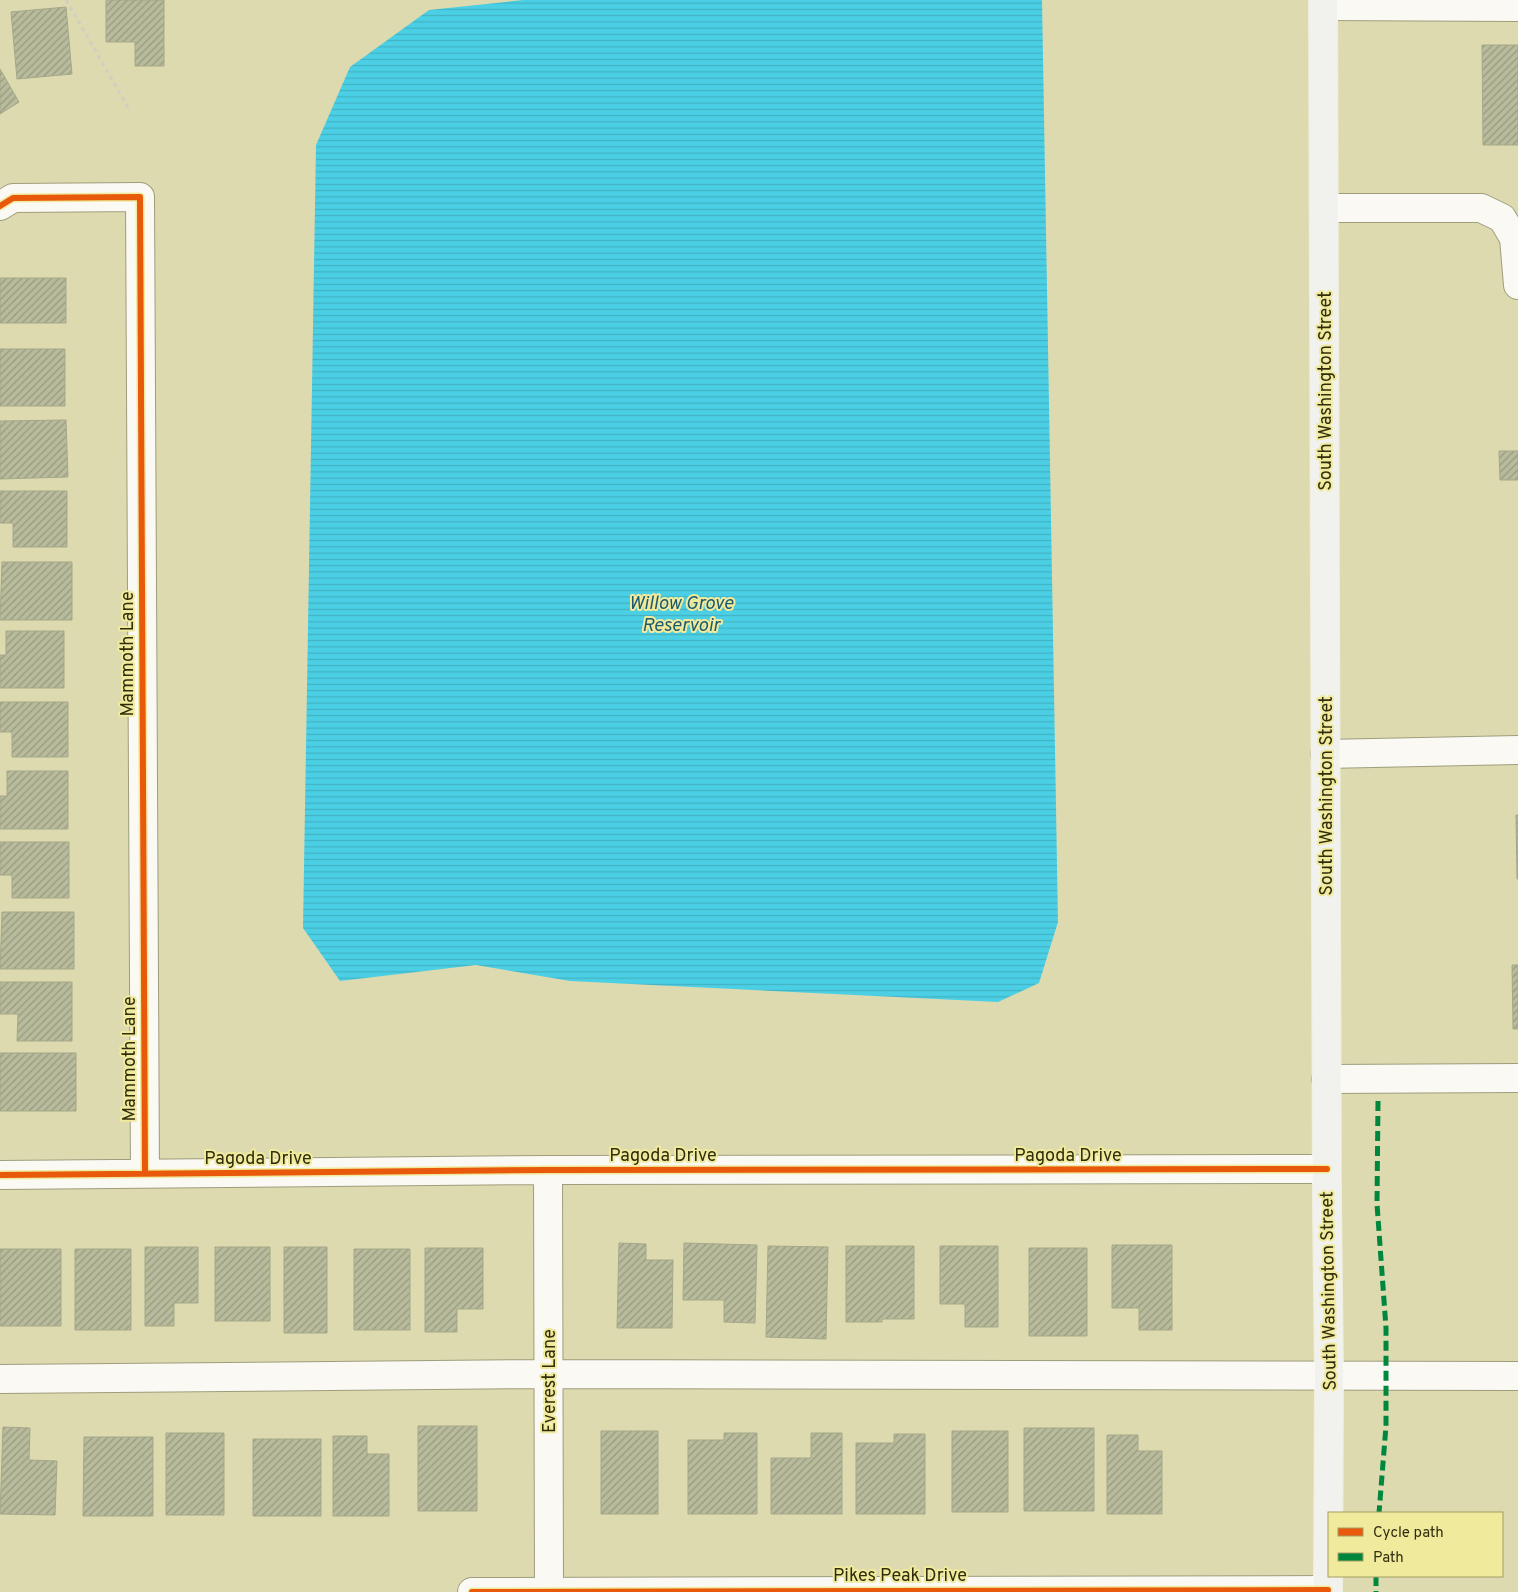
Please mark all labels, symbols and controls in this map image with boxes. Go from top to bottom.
street label: South Washington Street [1315,291,1338,491]
street label: Mammoth Lane [117,591,140,717]
water label: Willow Grove Reservoir [629,592,734,638]
street label: South Washington Street [1316,696,1339,896]
street label: Mammoth Lane [119,996,142,1122]
street label: Pagoda Drive [609,1145,717,1168]
street label: Pagoda Drive [1014,1145,1122,1168]
street label: Pagoda Drive [204,1148,312,1171]
street label: South Washington Street [1316,1191,1343,1391]
street label: Everest Lane [539,1329,562,1433]
legend [1328,1512,1503,1577]
text: Cycle path [1373,1524,1444,1543]
text: Path [1373,1549,1404,1568]
street label: Pikes Peak Drive [833,1565,967,1588]

